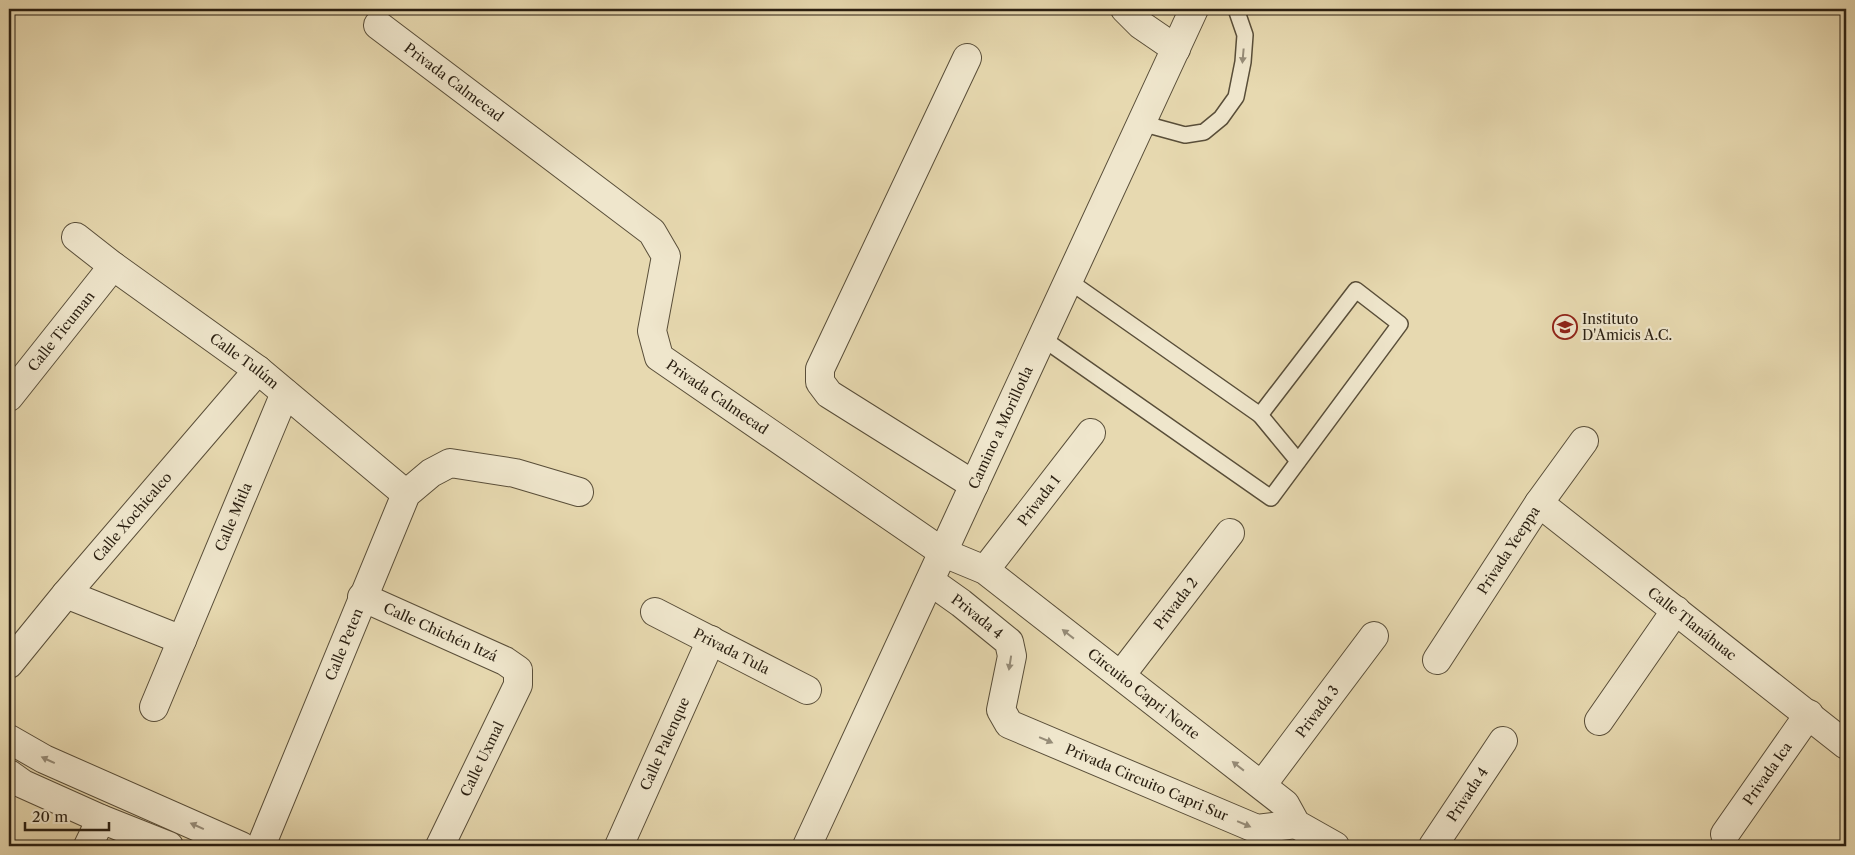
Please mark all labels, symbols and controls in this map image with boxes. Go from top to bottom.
street label: Privada Calmecad [401,39,507,126]
one-way arrow [1239,48,1247,64]
street label: Calle Ticuman [24,287,99,375]
place label: Instituto D'Amicis A.C. [1582,310,1672,344]
school or university icon: Instituto D'Amicis A.C. [1552,314,1578,340]
street label: Calle Tulúm [206,329,283,393]
street label: Privada Calmecad [663,356,772,439]
street label: Camino a Morillotla [964,363,1037,492]
street label: Calle Xochicalco [89,468,176,565]
street label: Privada 1 [1014,471,1064,529]
street label: Calle Mitla [211,479,256,554]
street label: Privada Yeeppa [1473,502,1544,598]
street label: Privada 2 [1150,574,1202,633]
street label: Calle Tlanáhuac [1644,583,1740,664]
street label: Privada 4 [948,590,1007,643]
street label: Calle Chichén Itzá [381,599,501,666]
street label: Calle Peten [321,605,367,683]
street label: Privada Tula [690,624,773,679]
one-way arrow [1062,629,1075,640]
street label: Circuito Capri Norte [1084,644,1204,743]
one-way arrow [1006,656,1014,672]
street label: Privada 3 [1292,682,1343,741]
street label: Calle Palenque [636,694,693,793]
street label: Calle Uxmal [456,718,508,800]
one-way arrow [1039,737,1053,745]
street label: Privada Ica [1739,738,1796,808]
street label: Privada Circuito Capri Sur [1063,740,1231,825]
one-way arrow [41,756,56,764]
one-way arrow [1232,761,1245,772]
street label: Privada 4 [1443,764,1492,825]
scale bar [25,800,109,832]
text: 20 m [32,807,68,826]
one-way arrow [1237,820,1251,828]
one-way arrow [190,822,204,830]

